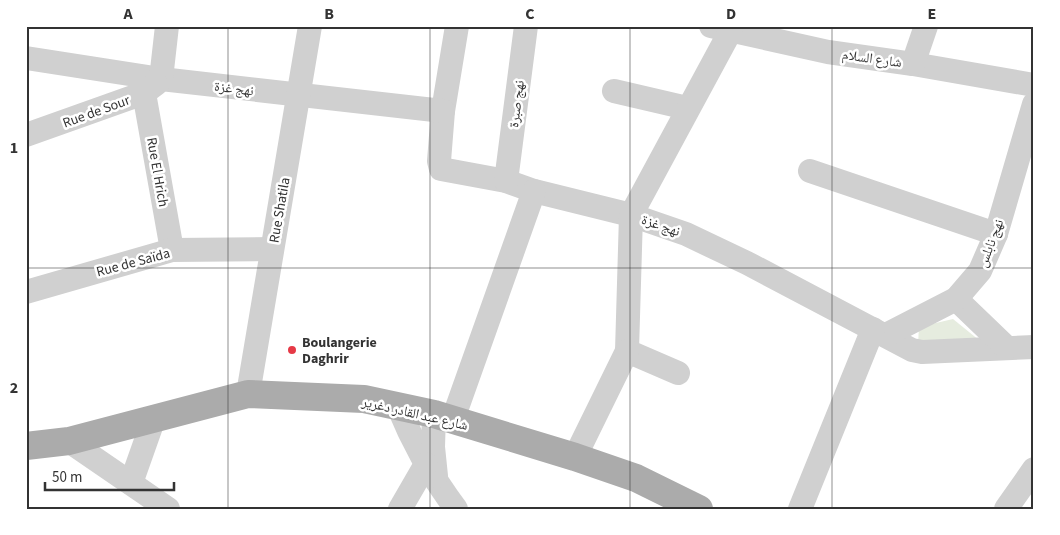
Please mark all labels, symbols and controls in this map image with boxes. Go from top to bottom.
text: A [122,3,133,25]
text: B [324,3,334,25]
text: C [525,3,535,25]
text: D [726,3,736,25]
text: E [928,3,936,25]
street label: شارع السلام [841,45,903,73]
street label: نهج غزة [213,77,255,101]
street label: نهج صبرة [504,79,530,129]
street label: Rue de Sour [60,90,133,133]
street label: Rue El Hrich [141,136,173,209]
text: 1 [10,137,18,159]
street label: Rue Shatila [264,176,296,244]
street label: نهج غزة [639,210,683,242]
street label: نهج نابلس [973,216,1009,270]
street label: Rue de Saïda [94,244,172,282]
place label: Boulangerie Daghrir [302,333,377,369]
marker: Boulangerie Daghrir [286,344,298,356]
text: 2 [10,377,18,399]
street label: شارع عبد القادر دغرير [359,392,470,436]
scale bar [45,460,174,492]
text: 50 m [52,467,82,488]

